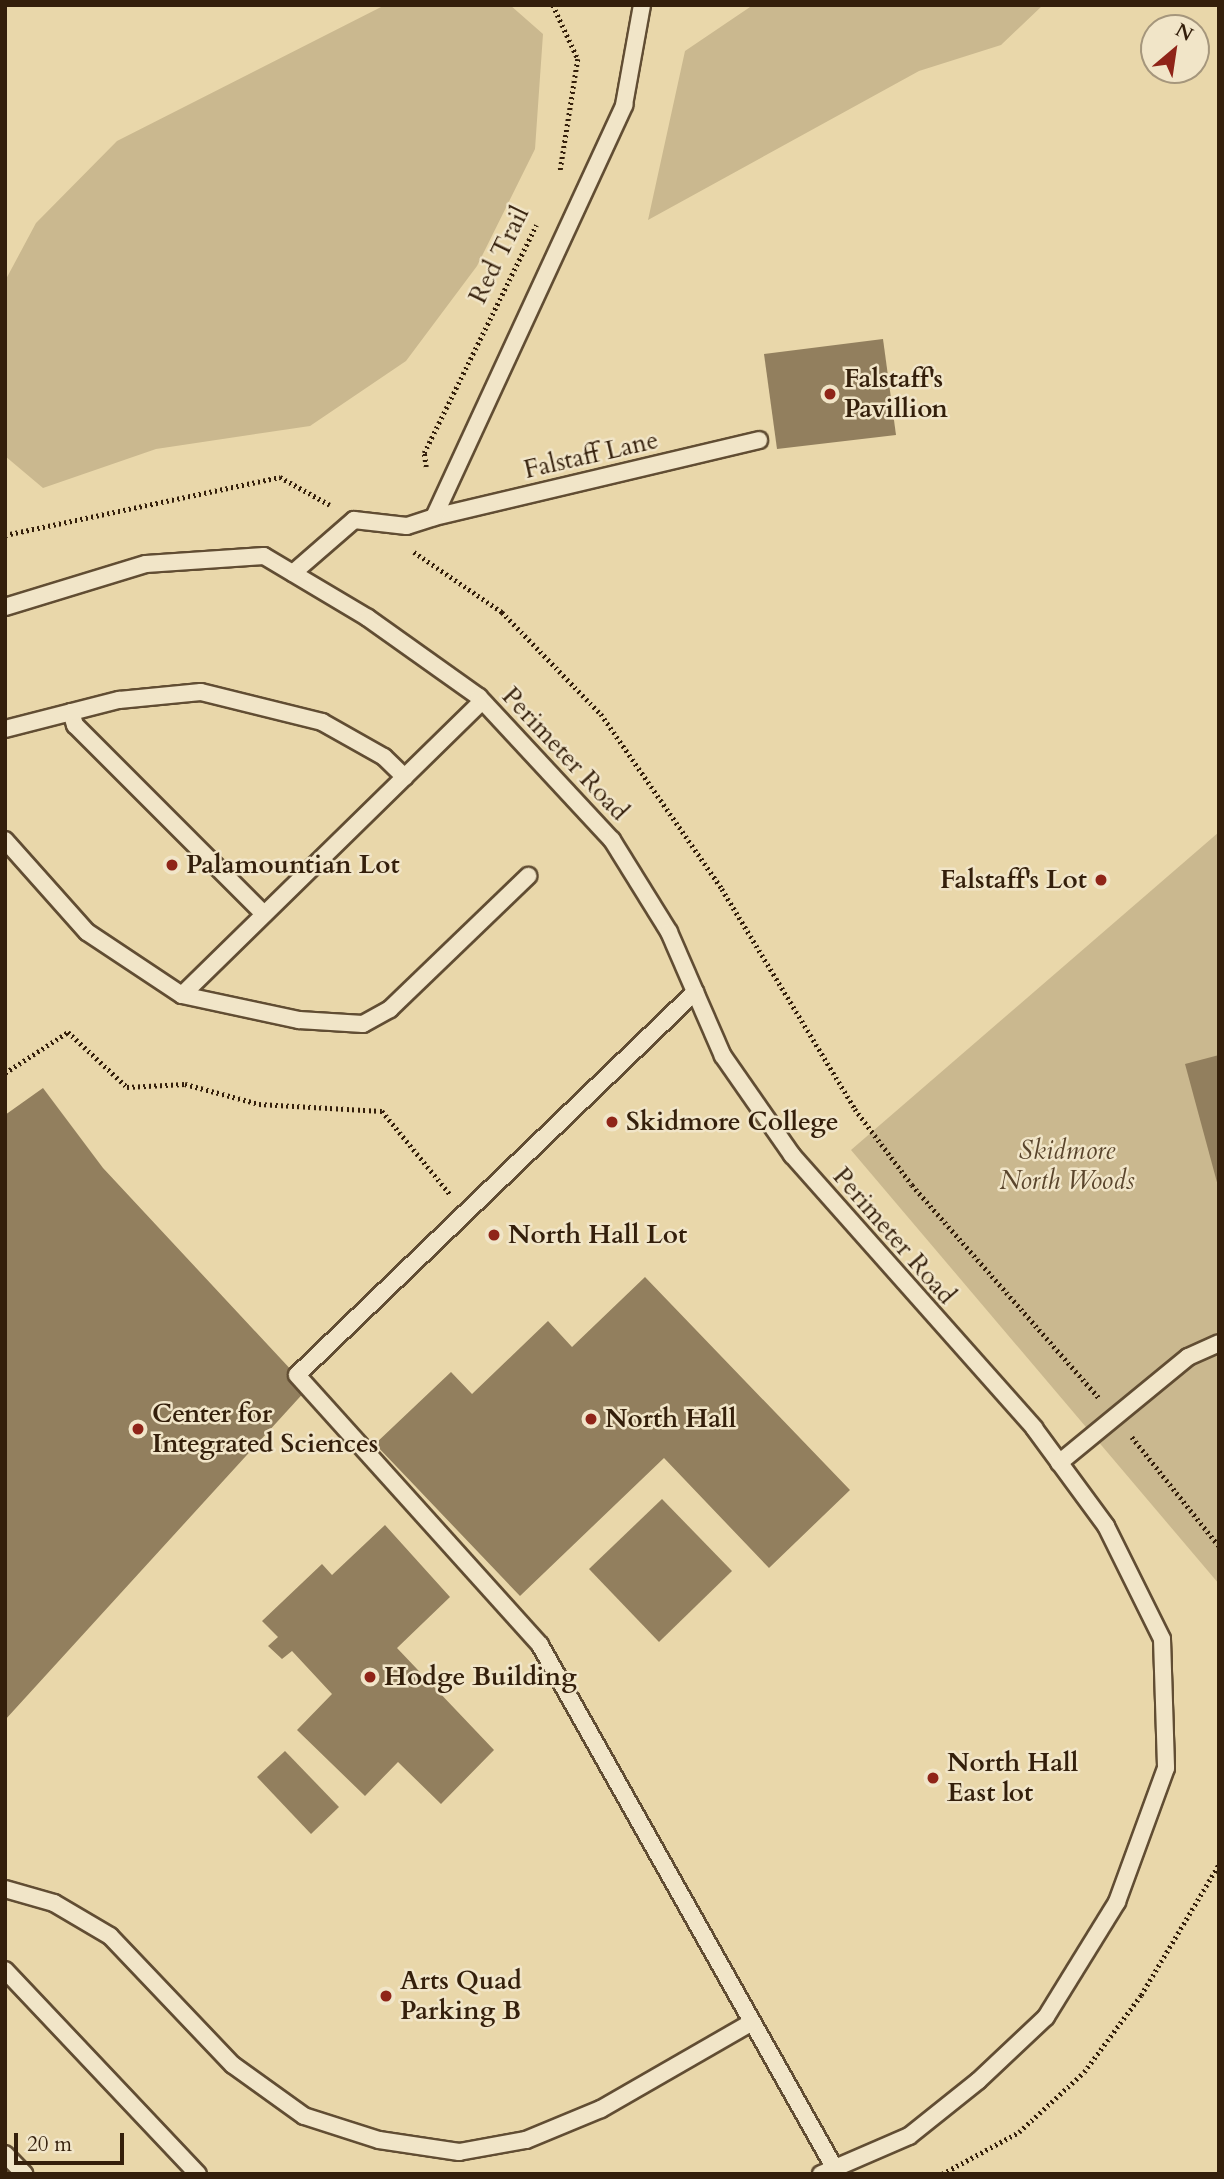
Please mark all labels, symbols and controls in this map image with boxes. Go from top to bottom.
north arrow [1140,14,1210,84]
text: N [1171,17,1198,48]
street label: Red Trail [462,201,536,309]
place label: Falstaff's Pavillion [844,363,948,424]
marker: Falstaff's Pavillion [822,386,838,402]
street label: Falstaff Lane [521,424,661,486]
street label: Perimeter Road [495,681,635,827]
place label: Palamountian Lot [186,849,400,881]
marker: Palamountian Lot [164,857,180,873]
place label: Falstaff's Lot [940,864,1087,896]
marker: Falstaff's Lot [1093,872,1109,888]
place label: Skidmore College [626,1106,839,1138]
marker: Skidmore College [604,1114,620,1130]
park label: Skidmore North Woods [999,1135,1135,1196]
street label: Perimeter Road [826,1161,962,1311]
place label: North Hall Lot [508,1219,687,1251]
marker: North Hall Lot [486,1227,502,1243]
place label: Center for Integrated Sciences [152,1398,378,1460]
place label: North Hall [605,1403,736,1435]
marker: North Hall [583,1411,599,1427]
marker: Center for Integrated Sciences [130,1421,146,1437]
place label: Hodge Building [384,1661,577,1693]
marker: Hodge Building [362,1669,378,1685]
place label: North Hall East lot [947,1747,1078,1809]
marker: North Hall East lot [925,1770,941,1786]
place label: Arts Quad Parking B [400,1965,522,2026]
marker: Arts Quad Parking B [378,1988,394,2004]
scale bar [18,2120,128,2164]
text: 20 m [27,2130,72,2159]

